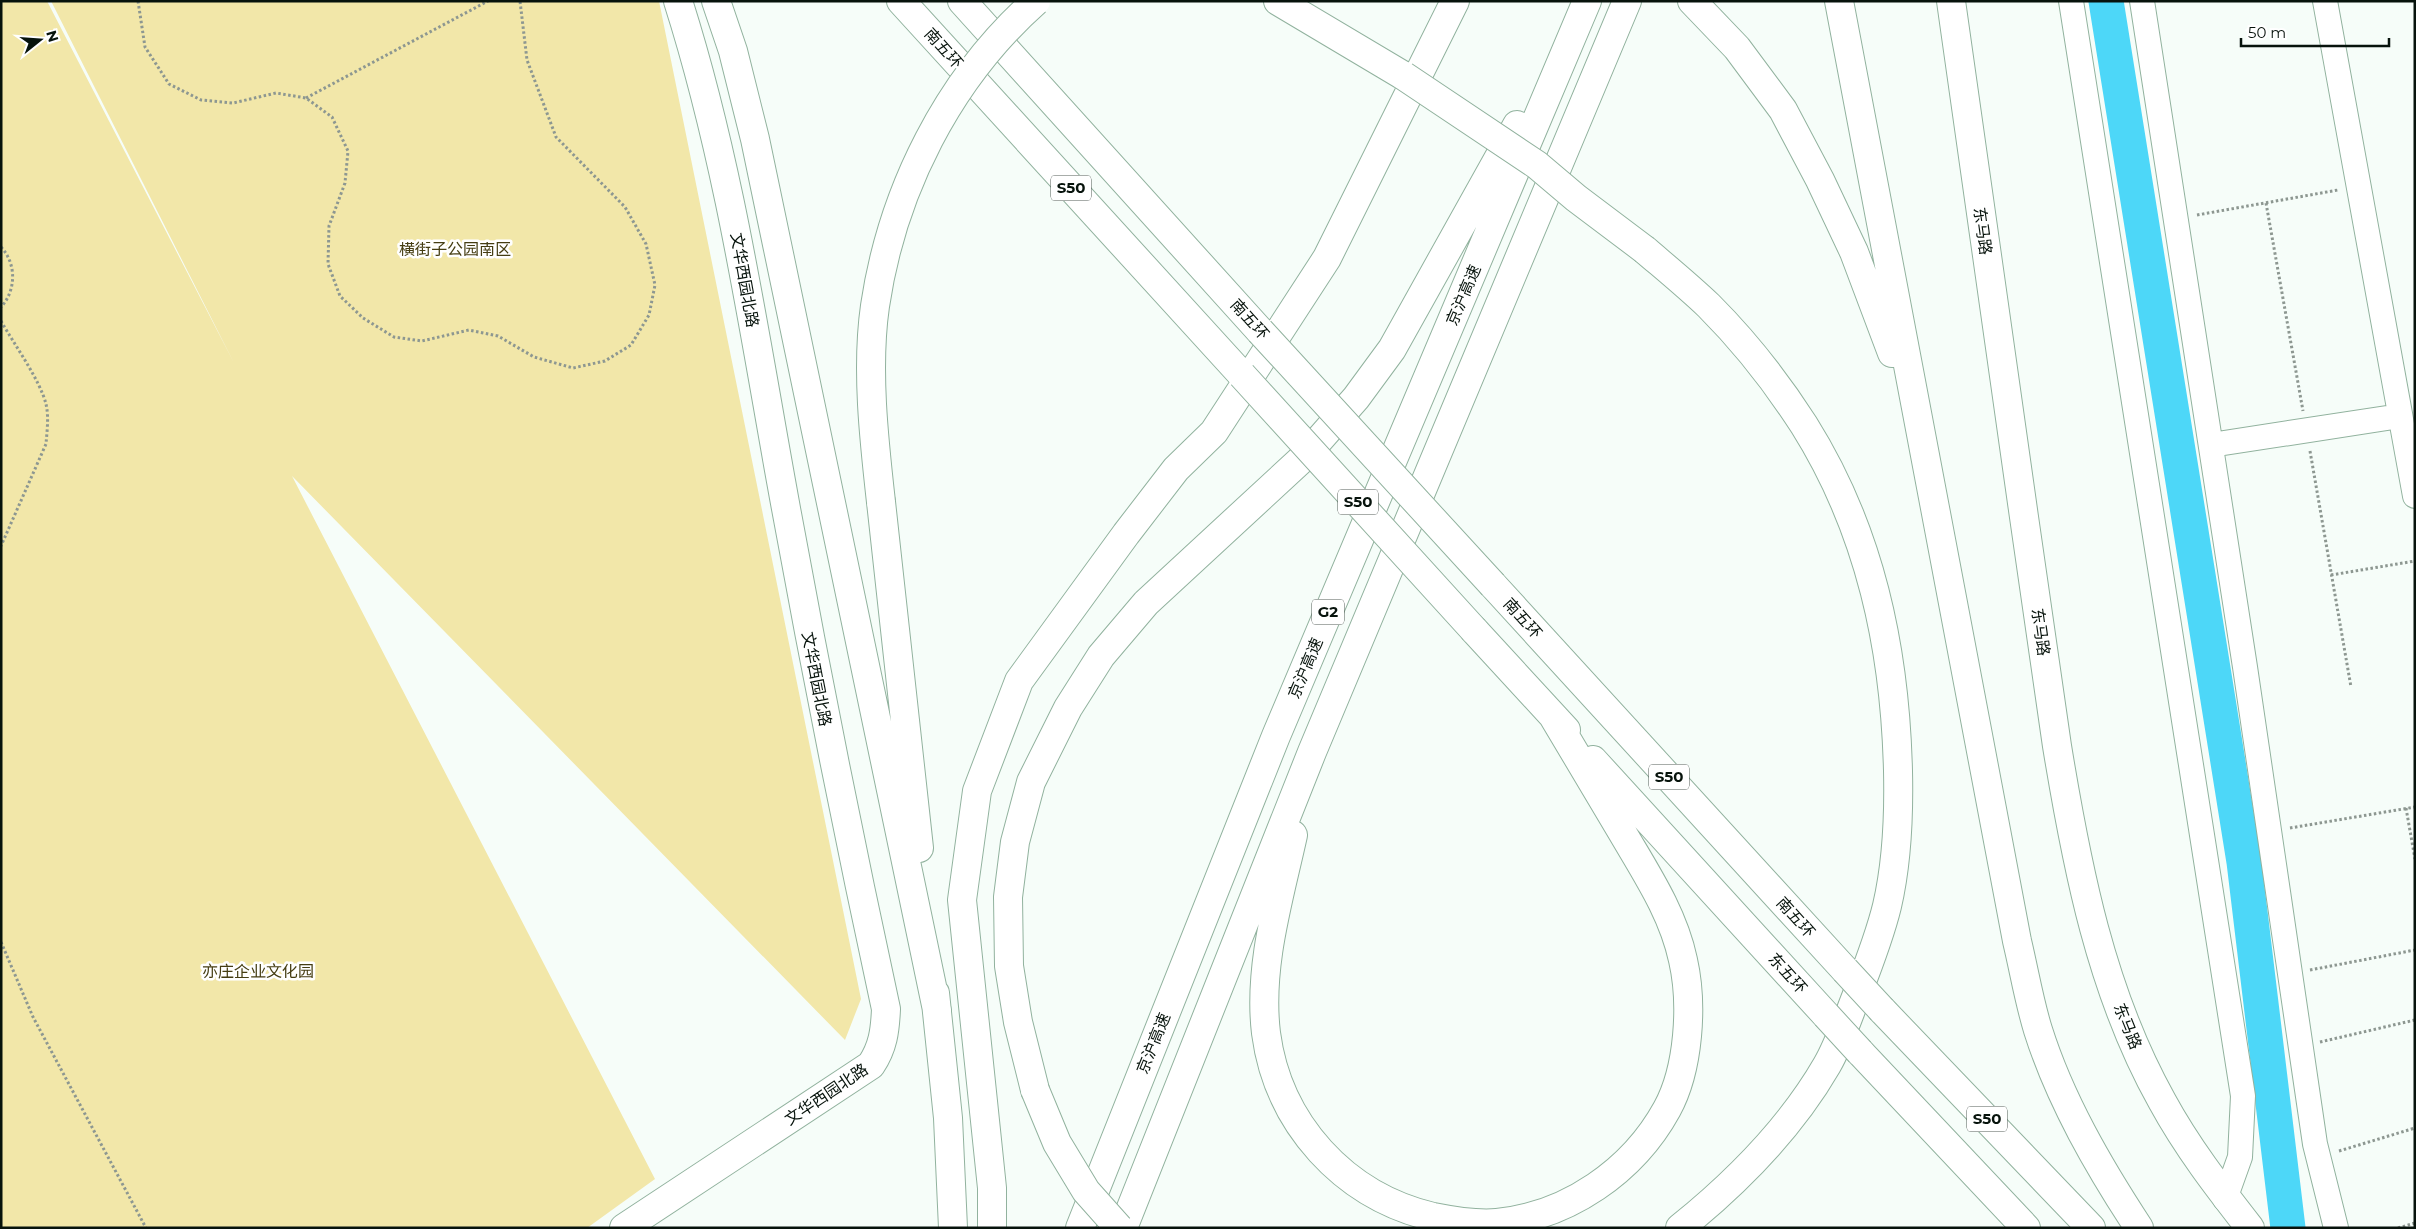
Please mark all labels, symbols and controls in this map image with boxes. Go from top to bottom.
north arrow [15,15,65,65]
scale bar [2241,15,2388,47]
text: 50 m [2248,23,2286,42]
street label: 南五环 [921,24,967,73]
text: N [42,28,63,44]
road number: S50 [1051,176,1091,200]
street label: 东马路 [1970,206,1995,256]
street label: 文华西园北路 [727,231,762,329]
park label: 横街子公园南区 [399,240,511,259]
street label: 京沪高速 [1442,262,1485,328]
street label: 南五环 [1227,295,1273,344]
road number: S50 [1338,490,1378,514]
street label: 南五环 [1500,594,1546,643]
road number: G2 [1312,600,1344,624]
street label: 东马路 [2028,607,2053,657]
street label: 文华西园北路 [798,630,835,728]
street label: 京沪高速 [1284,635,1327,701]
road number: S50 [1649,764,1689,790]
street label: 南五环 [1773,893,1819,942]
street label: 东五环 [1765,949,1811,998]
park label: 亦庄企业文化园 [202,962,314,981]
street label: 东马路 [2110,1000,2145,1052]
street label: 京沪高速 [1133,1010,1174,1076]
street label: 文华西园北路 [781,1060,871,1129]
road number: S50 [1967,1106,2007,1132]

